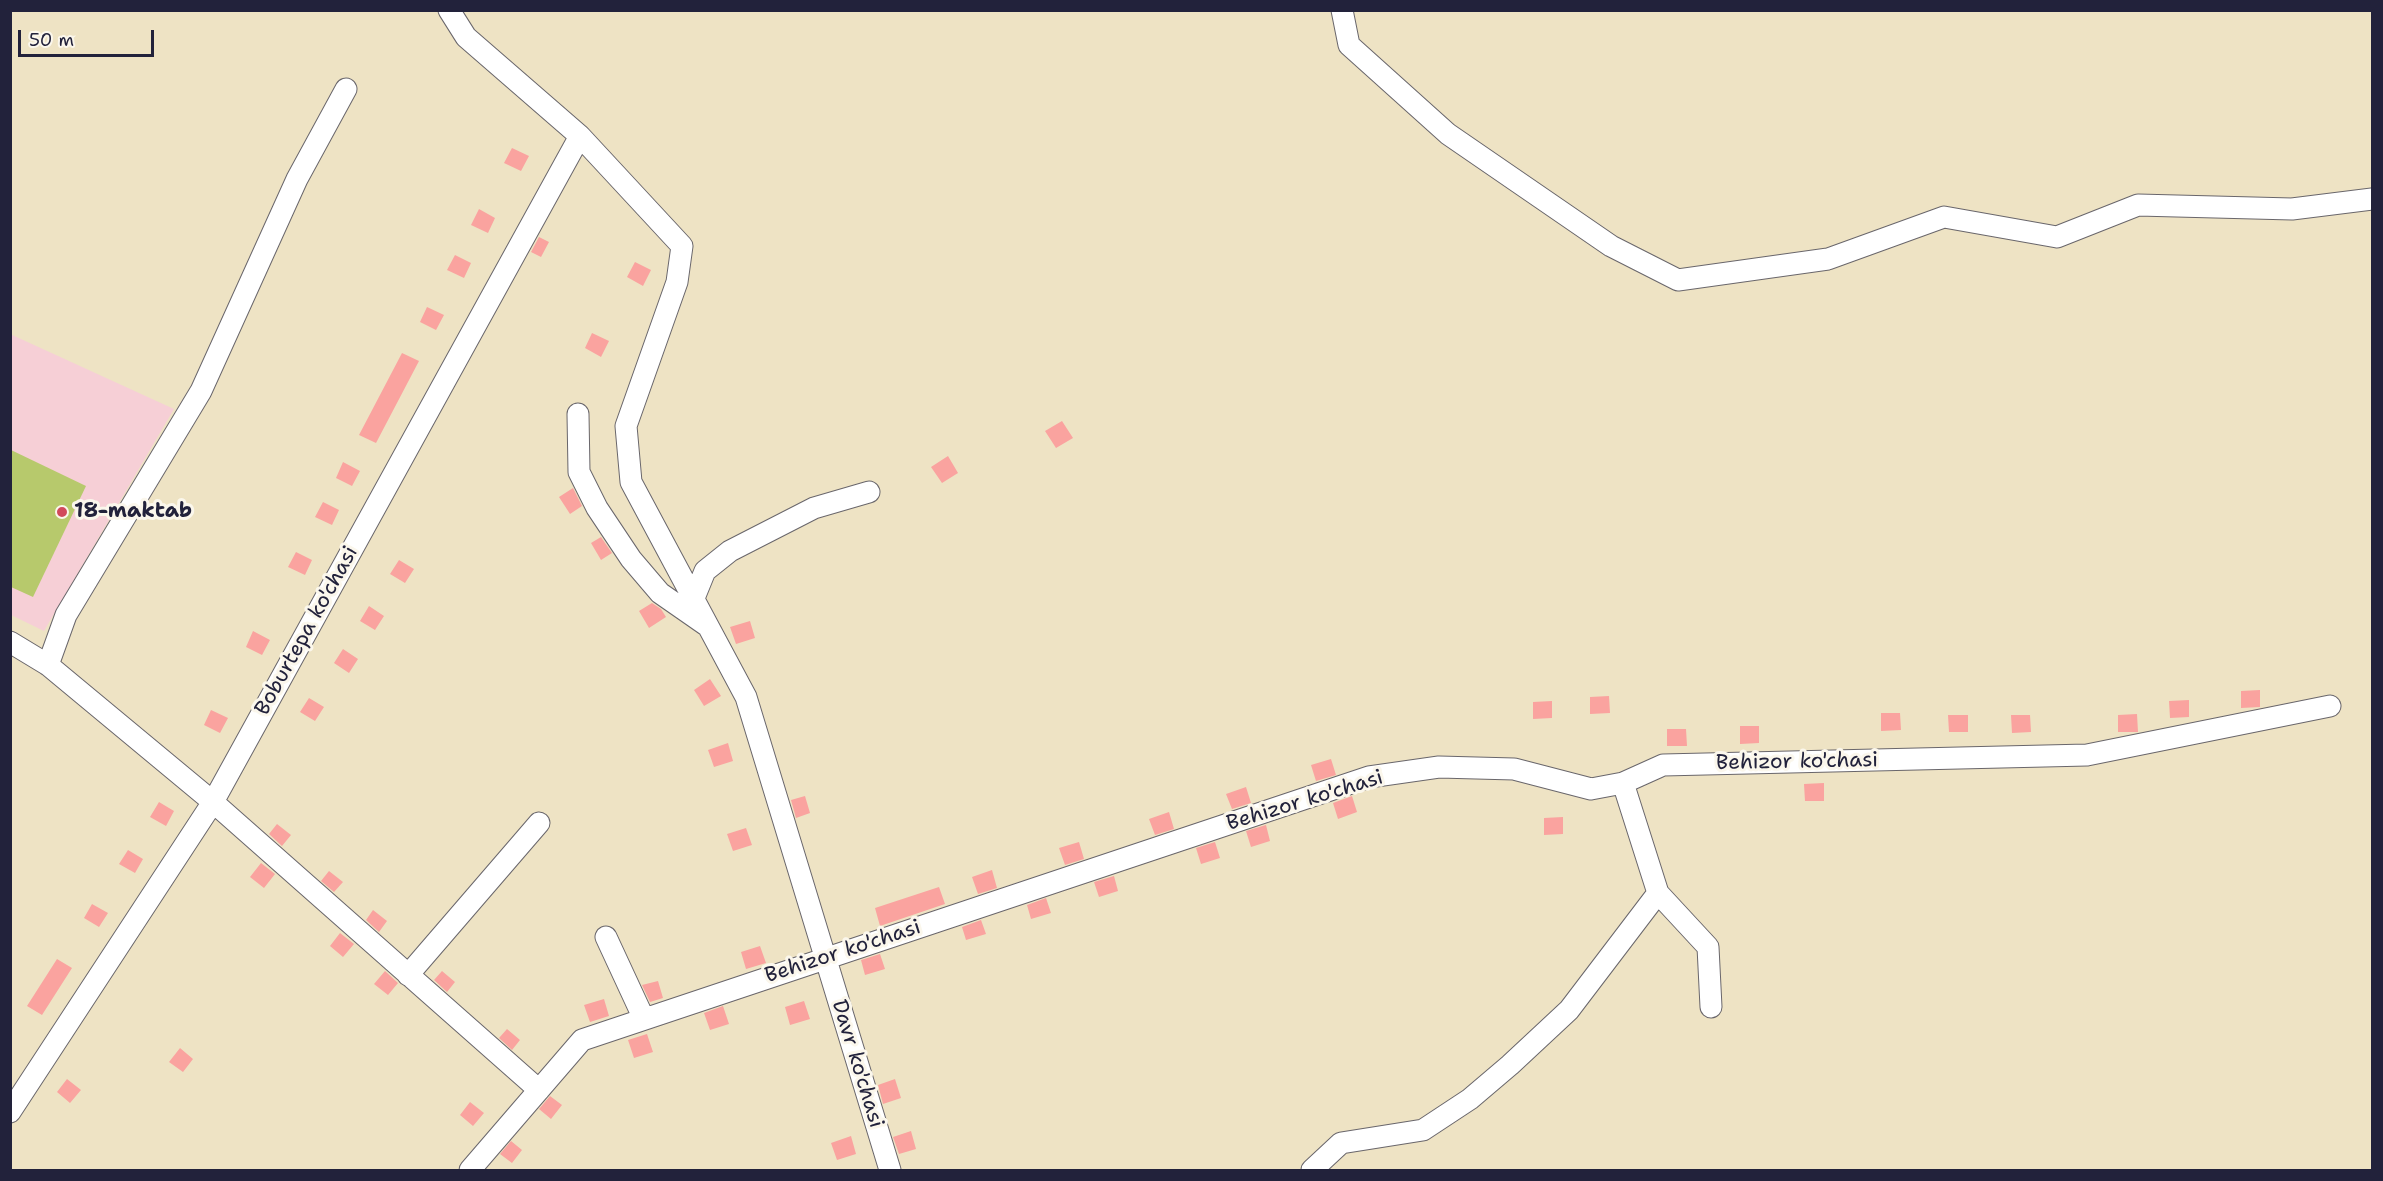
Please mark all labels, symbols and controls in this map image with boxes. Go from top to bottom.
scale bar [21,18,158,56]
text: 50 m [29,28,74,52]
place label: 18-maktab [74,499,192,525]
marker: 18-maktab [55,505,69,519]
street label: Boburtepa ko'chasi [250,542,364,720]
street label: Behizor ko'chasi [1716,748,1878,776]
street label: Behizor ko'chasi [1224,765,1386,837]
street label: Behizor ko'chasi [762,915,924,989]
street label: Davr ko'chasi [826,997,888,1131]

